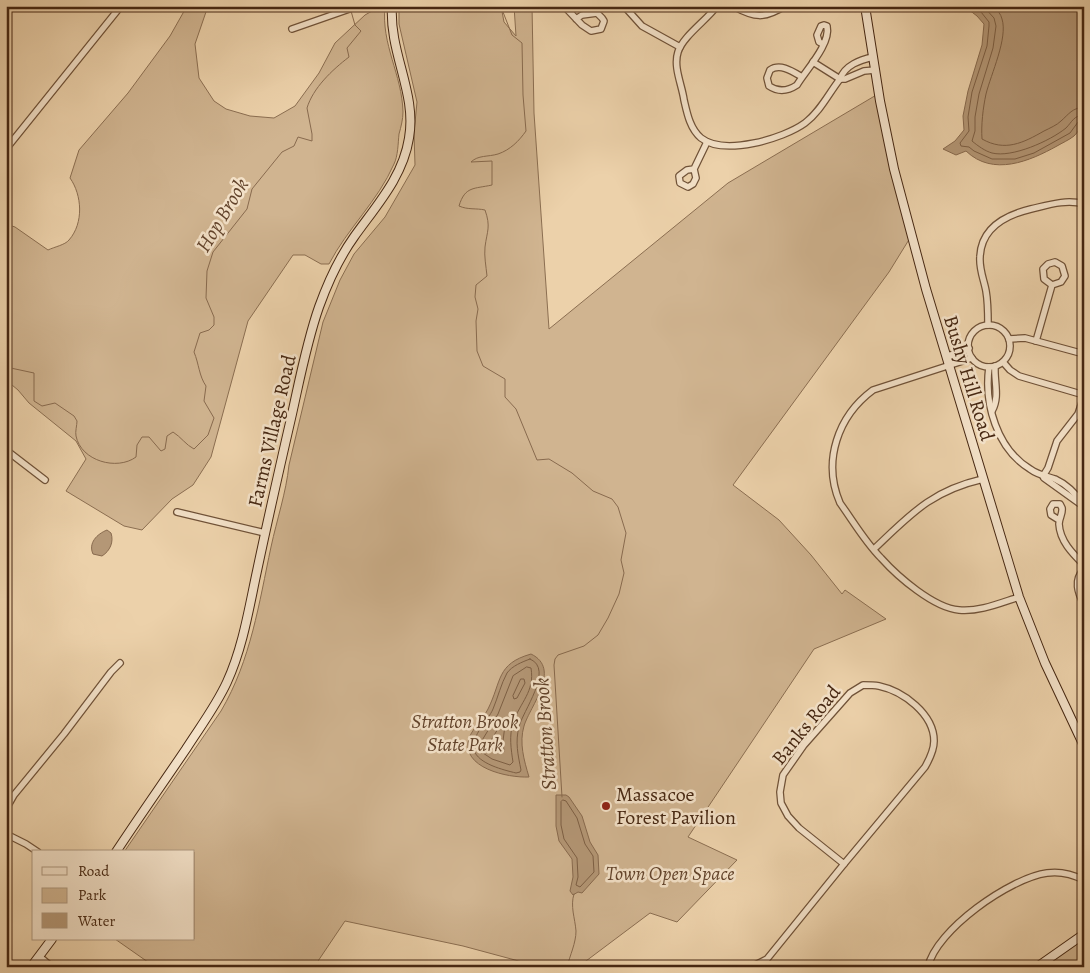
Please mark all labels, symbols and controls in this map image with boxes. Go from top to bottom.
water label: Hop Brook [189,173,255,257]
street label: Bushy Hill Road [937,312,1001,444]
street label: Farms Village Road [241,352,303,510]
water label: Stratton Brook [527,677,563,791]
street label: Banks Road [765,679,847,771]
park label: Stratton Brook State Park [411,708,519,758]
place label: Massacoe Forest Pavilion [616,781,736,831]
marker: Massacoe Forest Pavilion [600,800,612,812]
legend [32,850,195,940]
park label: Town Open Space [606,860,734,887]
text: Road [78,861,110,881]
text: Park [78,885,107,905]
text: Water [77,911,115,931]

